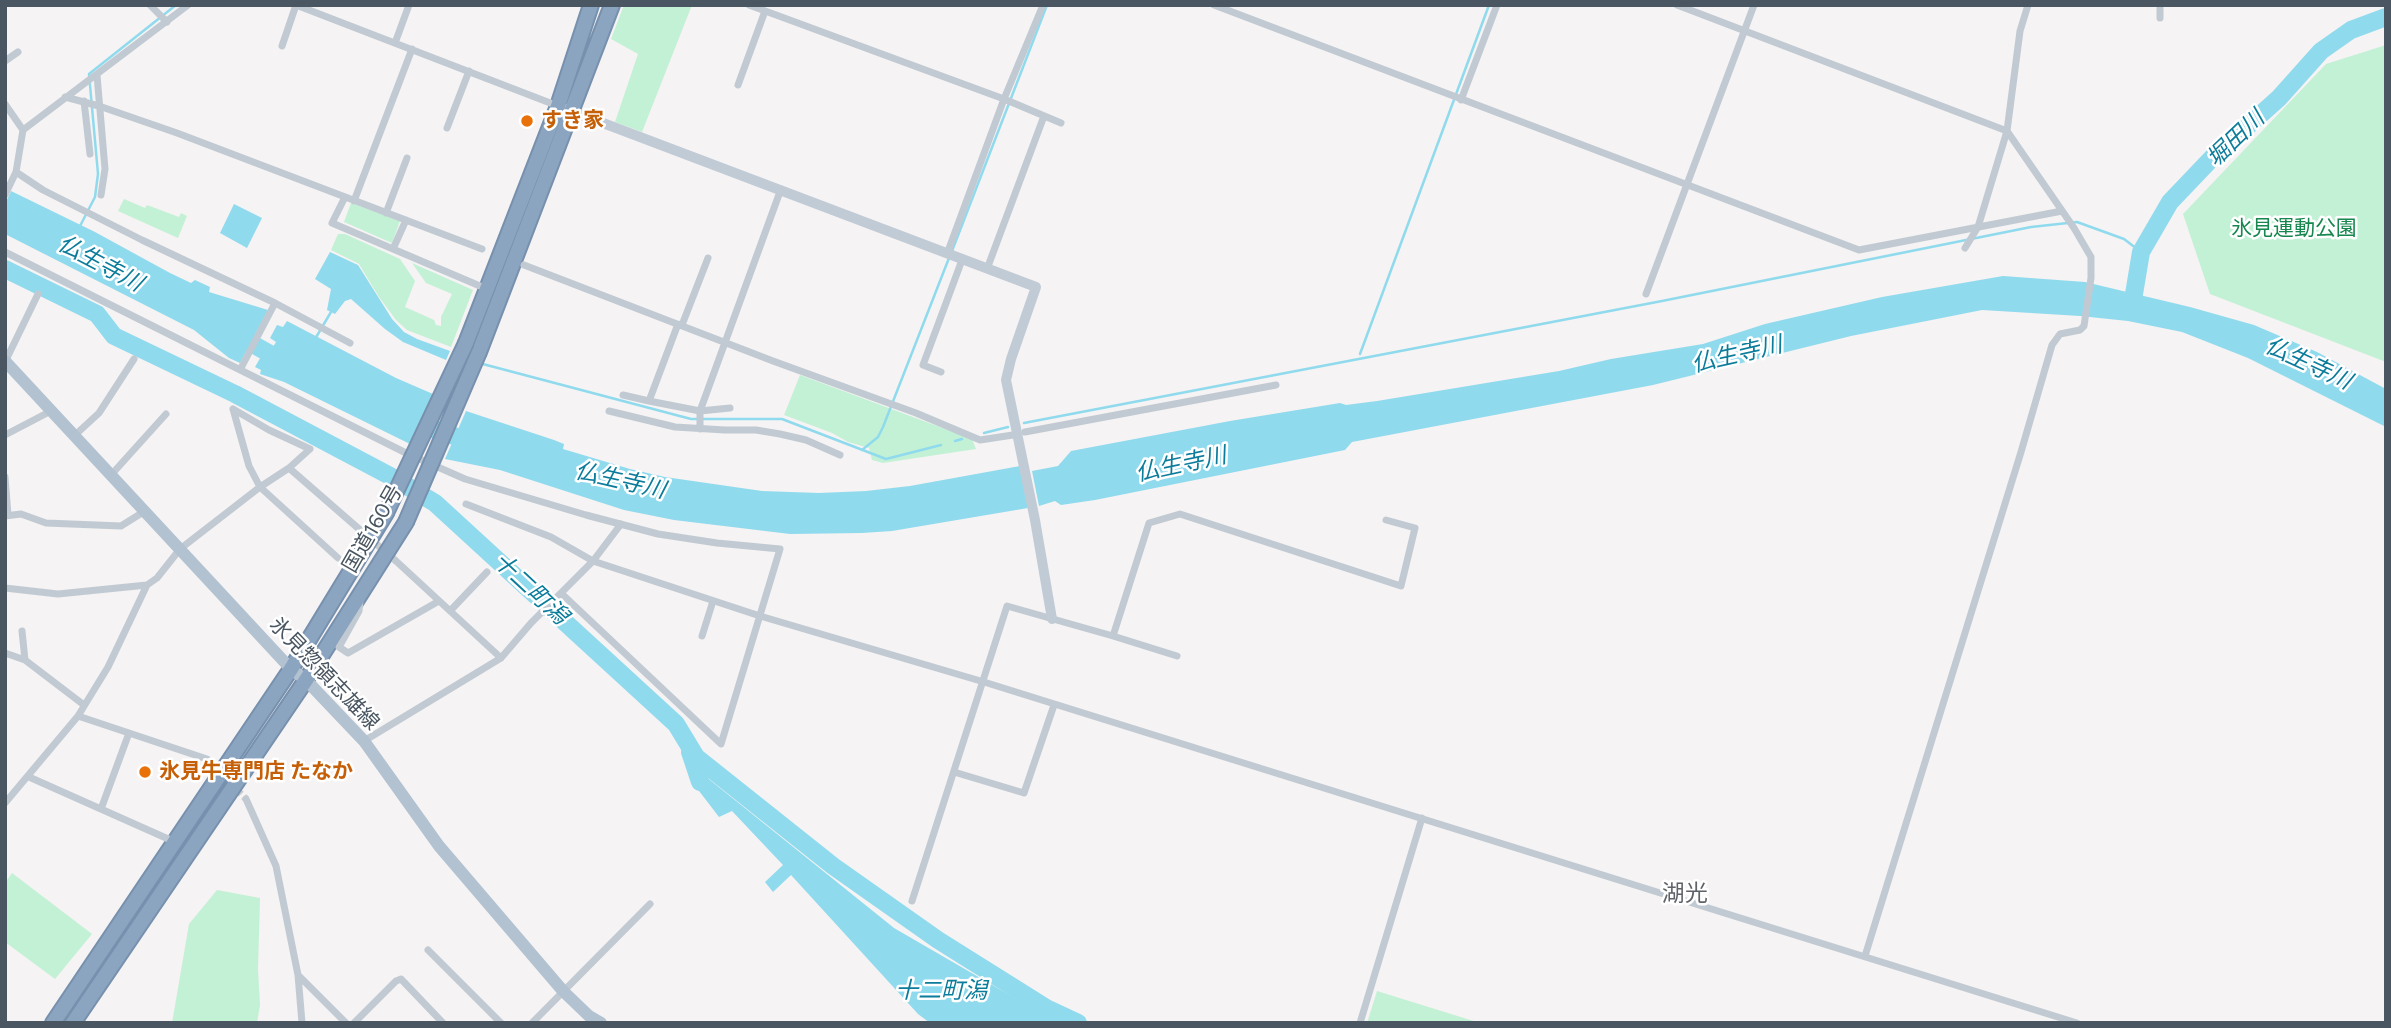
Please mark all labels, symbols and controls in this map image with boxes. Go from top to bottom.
water label: 堀田川 [2202,105,2270,173]
place label: すき家 [541,108,604,134]
marker: すき家 [519,113,535,129]
park label: 氷見運動公園 [2231,216,2357,242]
water label: 仏生寺川 [53,230,147,298]
water label: 仏生寺川 [1689,331,1785,379]
water label: 仏生寺川 [2260,332,2356,396]
water label: 仏生寺川 [1133,442,1229,488]
water label: 仏生寺川 [572,457,668,505]
street label: 国道160号 [338,481,408,577]
water label: 十二町潟 [487,548,573,630]
street label: 氷見惣領志雄線 [264,612,384,736]
place label: 氷見牛専門店 たなか [159,759,353,785]
marker: 氷見牛専門店 たなか [137,764,153,780]
district label: 湖光 [1662,880,1708,908]
water label: 十二町潟 [895,977,987,1005]

